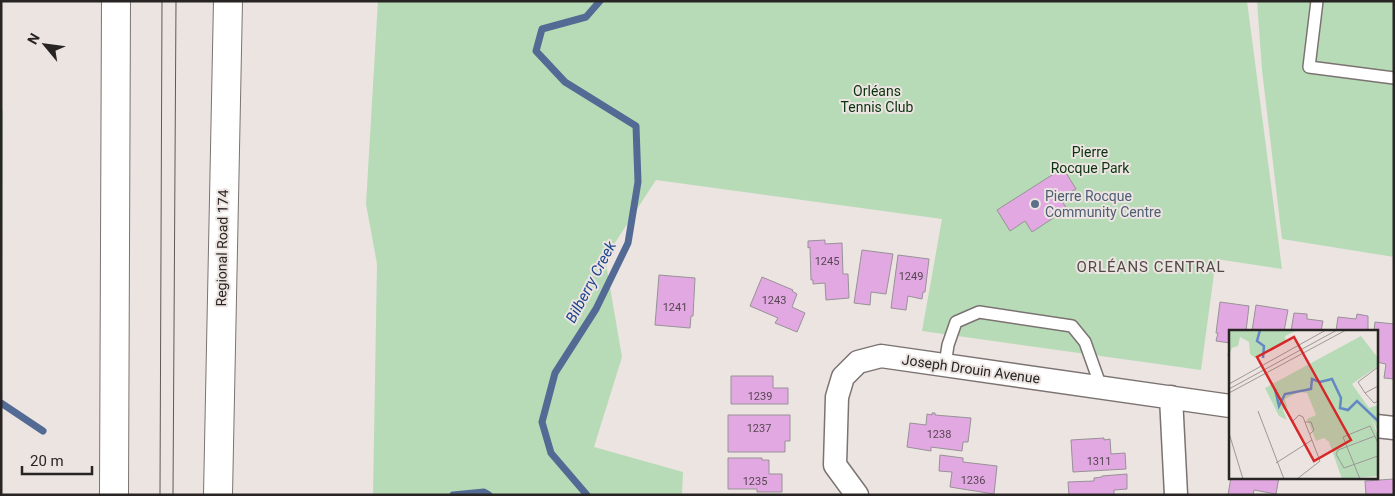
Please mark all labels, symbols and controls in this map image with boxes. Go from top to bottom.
north arrow [20,20,70,70]
text: N [24,30,43,47]
park label: Orléans Tennis Club [841,83,914,115]
park label: Pierre Rocque Park [1051,144,1130,176]
place label: Pierre Rocque Community Centre [1045,188,1161,220]
street label: Regional Road 174 [213,189,231,306]
marker: Pierre Rocque Community Centre [1029,198,1041,210]
water label: Bilberry Creek [562,238,620,326]
house number: 1245 [815,255,839,268]
district label: ORLÉANS CENTRAL [1076,258,1226,276]
house number: 1249 [899,270,923,283]
house number: 1243 [762,294,786,307]
house number: 1241 [663,301,687,314]
inset map [1229,330,1378,478]
street label: Joseph Drouin Avenue [901,351,1041,387]
house number: 1239 [748,390,772,403]
house number: 1237 [747,422,771,435]
house number: 1238 [927,428,951,441]
scale bar [22,444,92,476]
text: 20 m [30,452,64,470]
house number: 1311 [1087,455,1111,468]
house number: 1236 [961,474,985,487]
house number: 1235 [743,475,767,488]

